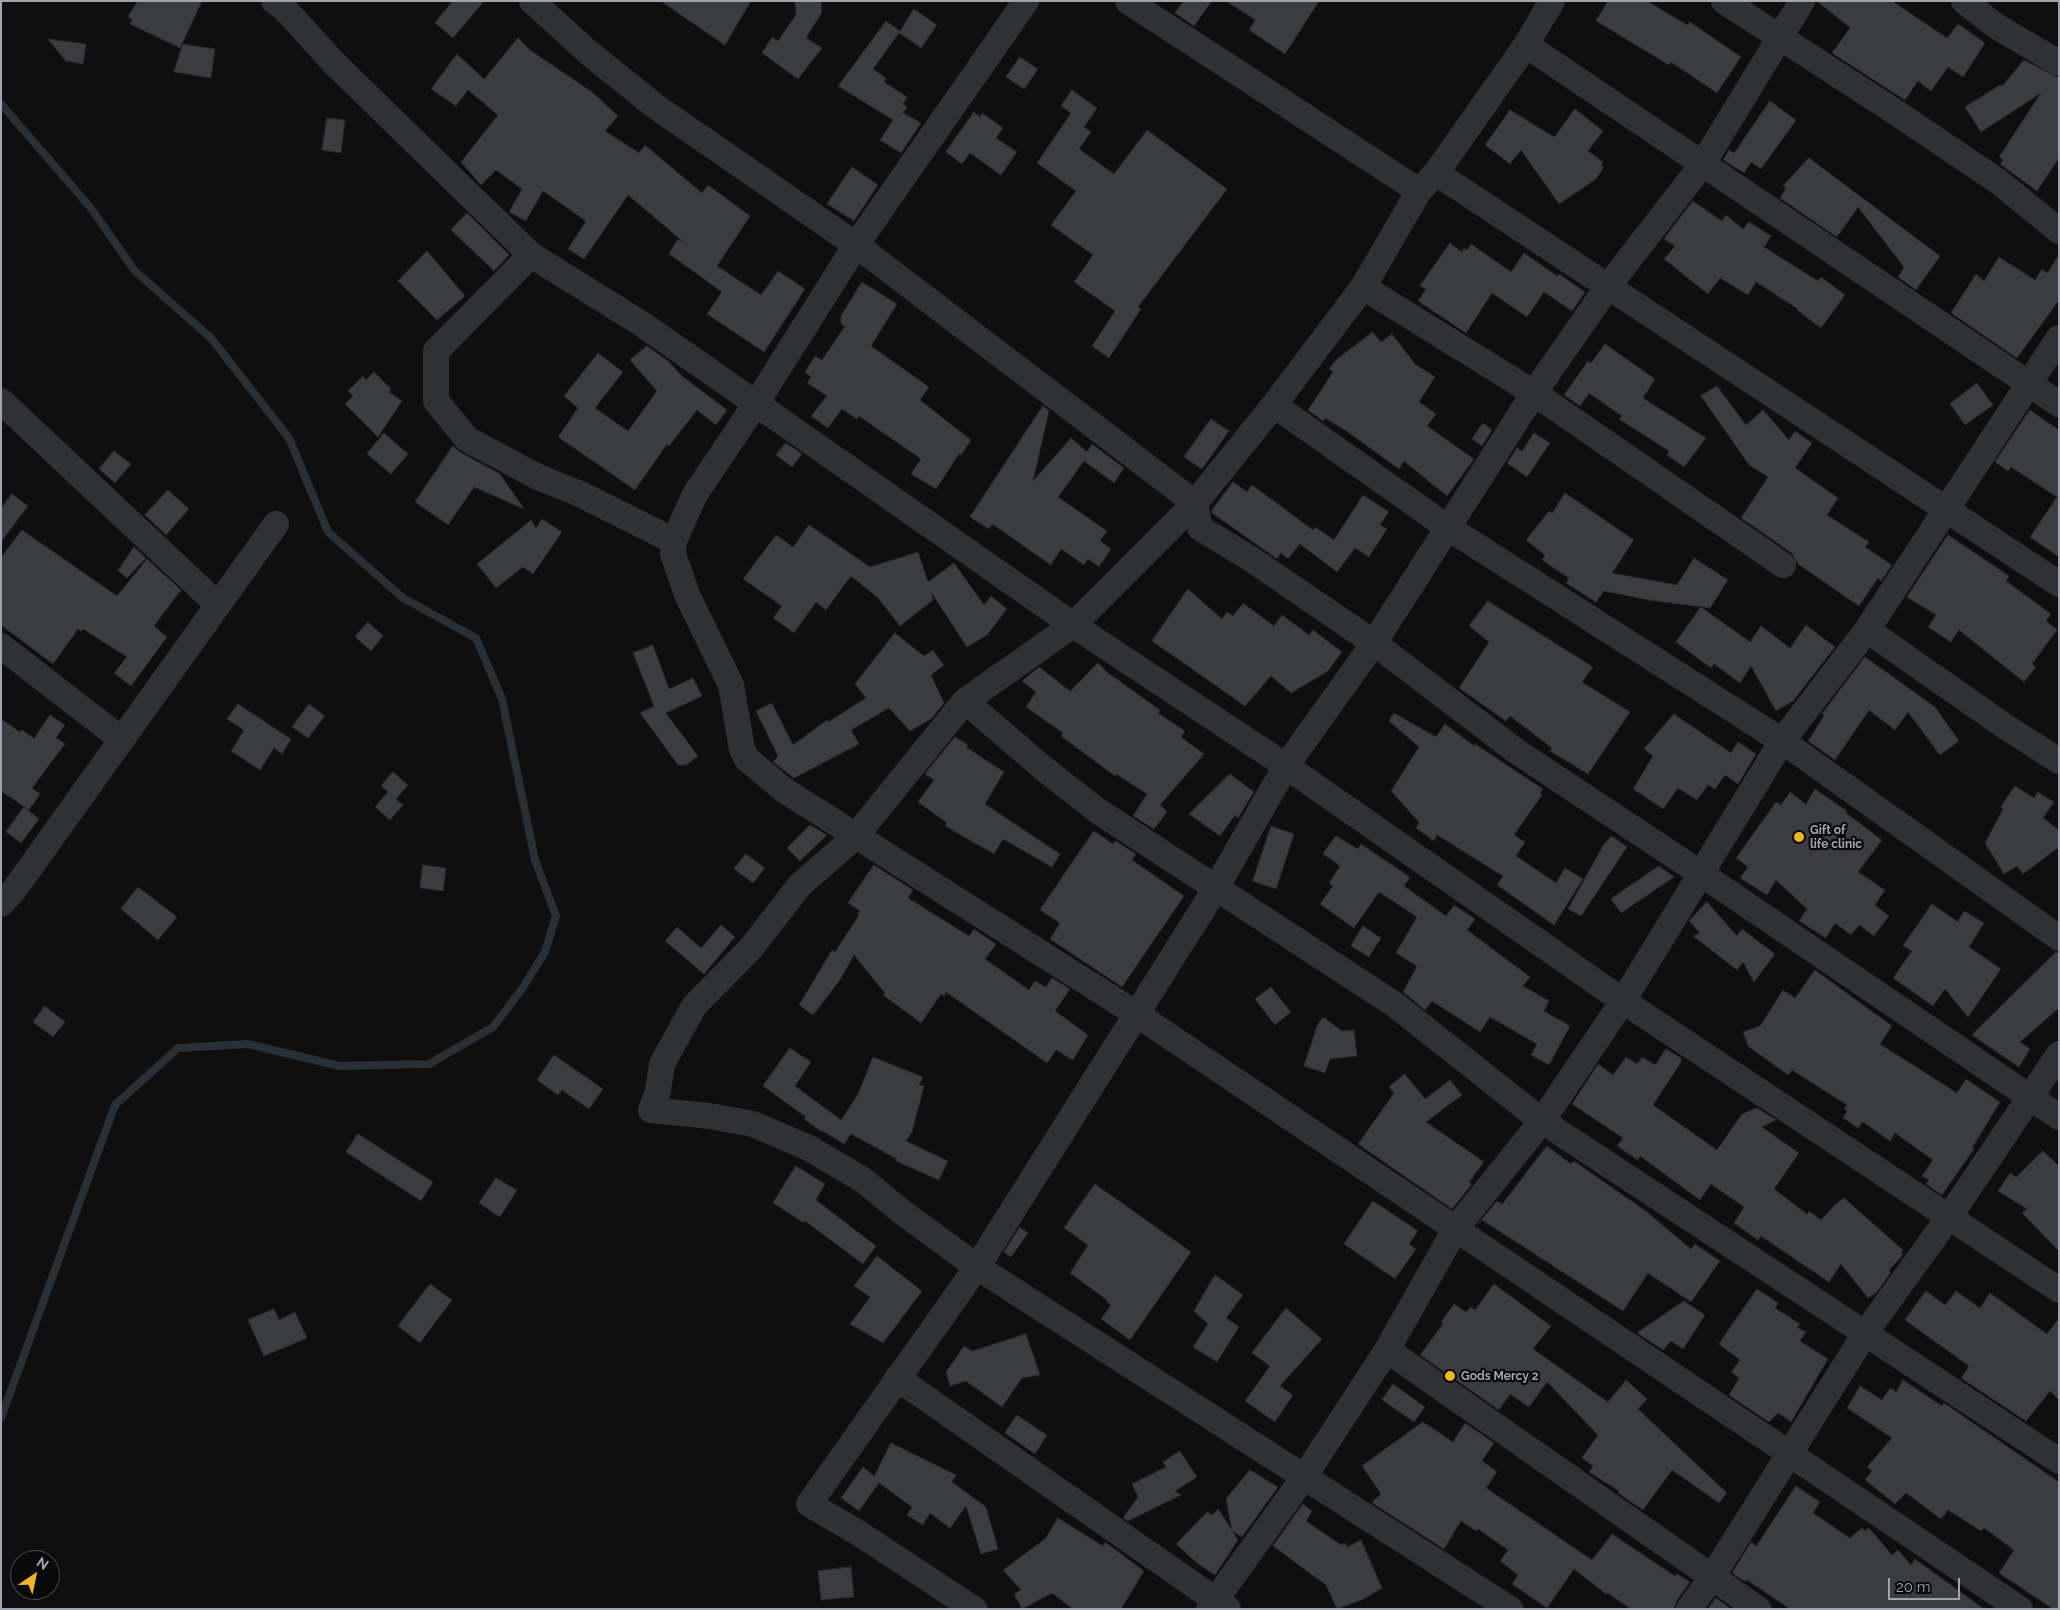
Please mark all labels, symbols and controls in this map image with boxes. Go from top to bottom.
place label: Gift of life clinic [1810,823,1862,851]
marker: Gift of life clinic [1792,830,1806,844]
marker: Gods Mercy 2 [1443,1369,1457,1383]
place label: Gods Mercy 2 [1461,1369,1538,1383]
north arrow [10,1550,60,1600]
text: N [34,1554,52,1573]
scale bar [1890,1568,1962,1600]
text: 20 m [1896,1578,1931,1596]

